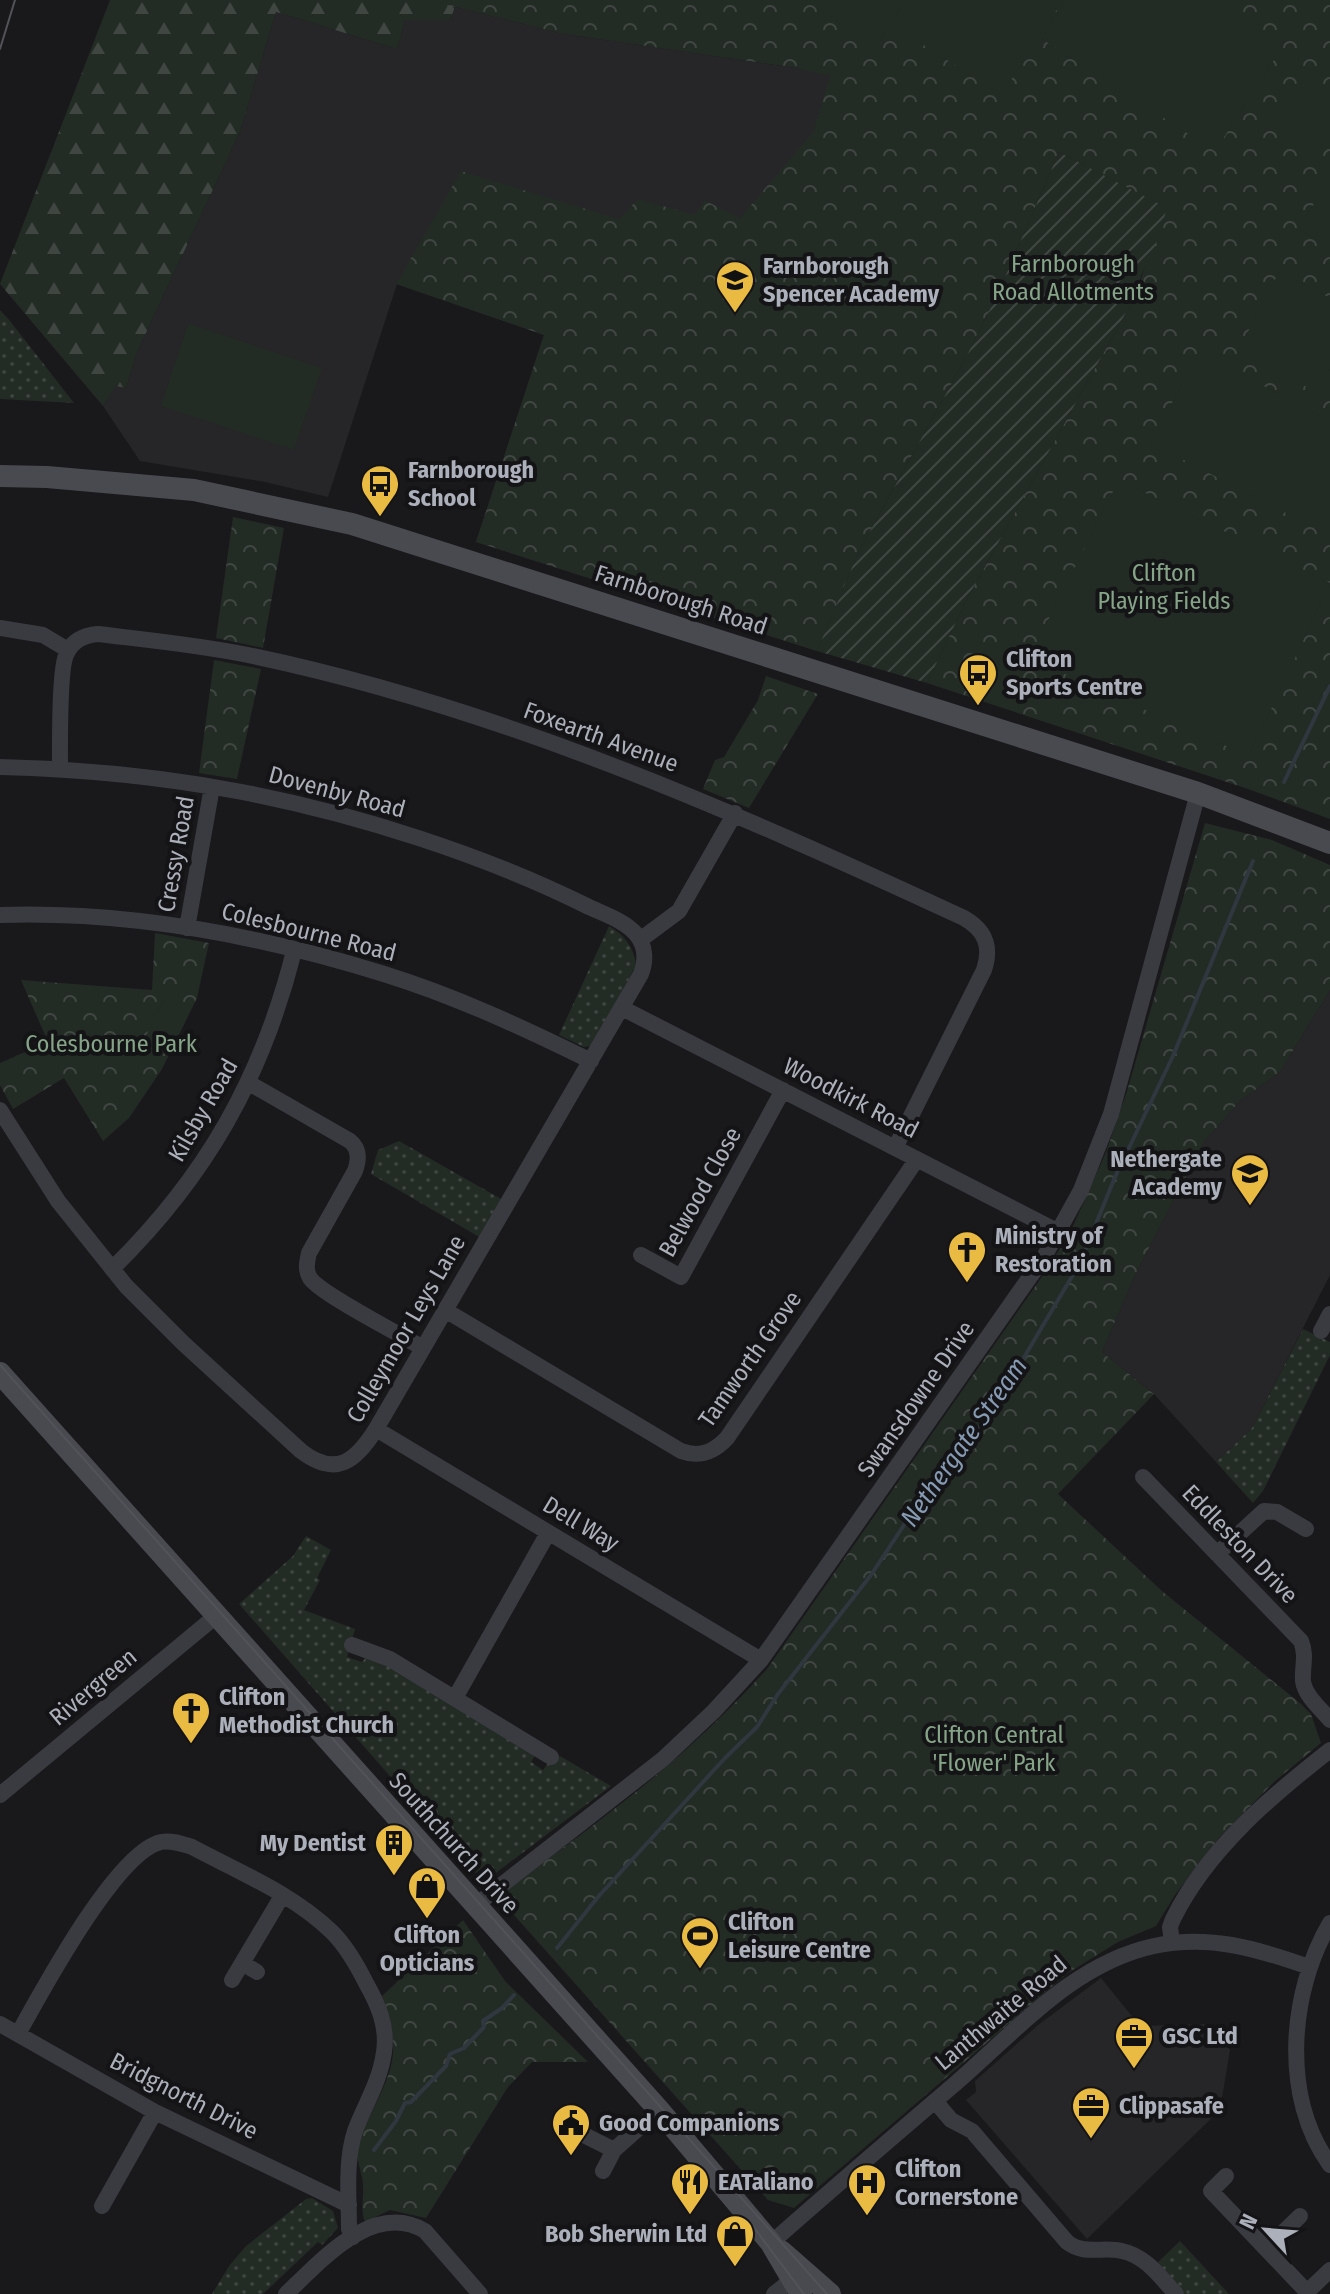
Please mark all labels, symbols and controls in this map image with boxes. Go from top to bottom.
park label: Farnborough Road Allotments [992,250,1154,306]
place label: Farnborough Spencer Academy [763,252,940,308]
school or university icon: Farnborough Spencer Academy [714,259,756,314]
place label: Farnborough School [408,456,534,512]
bus stop icon: Farnborough School [359,463,401,518]
street label: Farnborough Road [591,559,771,641]
park label: Clifton Playing Fields [1097,559,1231,615]
place label: Clifton Sports Centre [1006,645,1143,701]
bus stop icon: Clifton Sports Centre [957,652,999,707]
street label: Foxearth Avenue [520,696,682,778]
street label: Dovenby Road [266,760,408,824]
street label: Cressy Road [152,794,200,914]
street label: Colesbourne Road [219,897,399,967]
park label: Colesbourne Park [25,1030,198,1058]
street label: Woodkirk Road [779,1052,923,1144]
street label: Kilsby Road [162,1054,244,1166]
street label: Belwood Close [653,1122,747,1262]
place label: Nethergate Academy [1110,1145,1223,1201]
school or university icon: Nethergate Academy [1229,1152,1271,1207]
place label: Ministry of Restoration [995,1222,1112,1278]
church icon: Ministry of Restoration [946,1229,988,1284]
street label: Colleymoor Leys Lane [341,1230,471,1428]
street label: Tamworth Grove [693,1286,807,1432]
street label: Swansdowne Drive [852,1316,980,1482]
water label: Nethergate Stream [894,1352,1034,1532]
street label: Eddleston Drive [1176,1479,1304,1609]
street label: Dell Way [538,1491,624,1558]
street label: Rivergreen [44,1643,142,1731]
place label: Clifton Methodist Church [219,1683,394,1739]
church icon: Clifton Methodist Church [170,1690,212,1745]
park label: Clifton Central 'Flower' Park [924,1721,1064,1777]
street label: Southchurch Drive [383,1767,525,1919]
building icon: My Dentist [373,1822,415,1877]
place label: My Dentist [260,1829,367,1857]
shop icon: Clifton Opticians [406,1865,448,1920]
place label: Clifton Leisure Centre [728,1908,871,1964]
sports icon: Clifton Leisure Centre [679,1915,721,1970]
place label: Clifton Opticians [380,1921,475,1977]
street label: Lanthwaite Road [929,1950,1073,2076]
office icon: GSC Ltd [1113,2015,1155,2070]
place label: GSC Ltd [1162,2022,1238,2050]
street label: Bridgnorth Drive [105,2047,263,2145]
office icon: Clippasafe [1070,2085,1112,2140]
place label: Clippasafe [1119,2092,1224,2120]
public building icon: Good Companions [550,2102,592,2157]
place label: Good Companions [599,2109,780,2137]
place label: Clifton Cornerstone [895,2155,1018,2211]
restaurant icon: EATaliano [669,2161,711,2216]
hospital icon: Clifton Cornerstone [846,2162,888,2217]
place label: EATaliano [718,2168,814,2196]
north arrow [1226,2190,1306,2270]
text: N [1233,2210,1263,2233]
shop icon: Bob Sherwin Ltd [714,2213,756,2268]
place label: Bob Sherwin Ltd [545,2220,707,2248]

